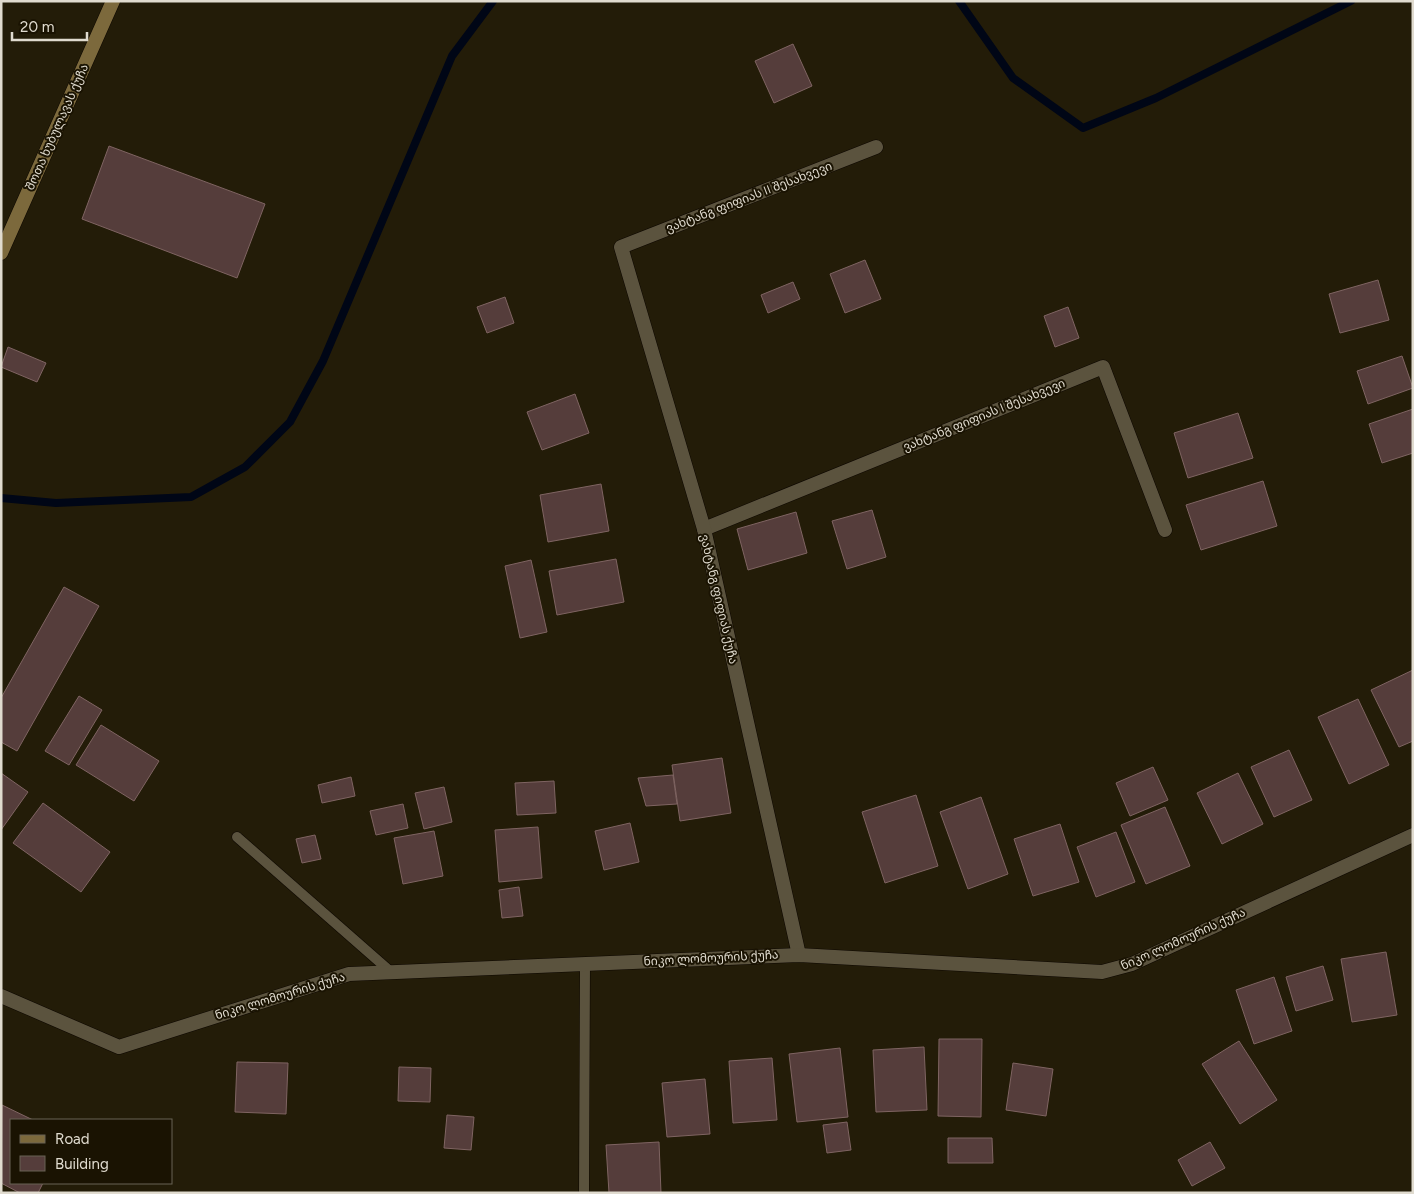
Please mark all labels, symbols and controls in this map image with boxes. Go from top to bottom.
scale bar [12,10,88,42]
text: 20 m [20,18,54,36]
street label: შოთა ხუბულავას ქუჩა [23,62,92,193]
street label: ვახტანგ ფიფიას II შესახვევი [664,159,834,235]
street label: ვახტანგ ფიფიას I შესახვევი [901,376,1067,454]
street label: ვახტანგ ფიფიას ქუჩა [697,533,741,665]
street label: ნიკო ლომოურის ქუჩა [1118,905,1248,974]
street label: ნიკო ლომოურის ქუჩა [643,947,779,970]
street label: ნიკო ლომოურის ქუჩა [213,970,347,1023]
legend [10,1119,172,1184]
text: Road [55,1130,90,1148]
text: Building [55,1155,109,1173]

